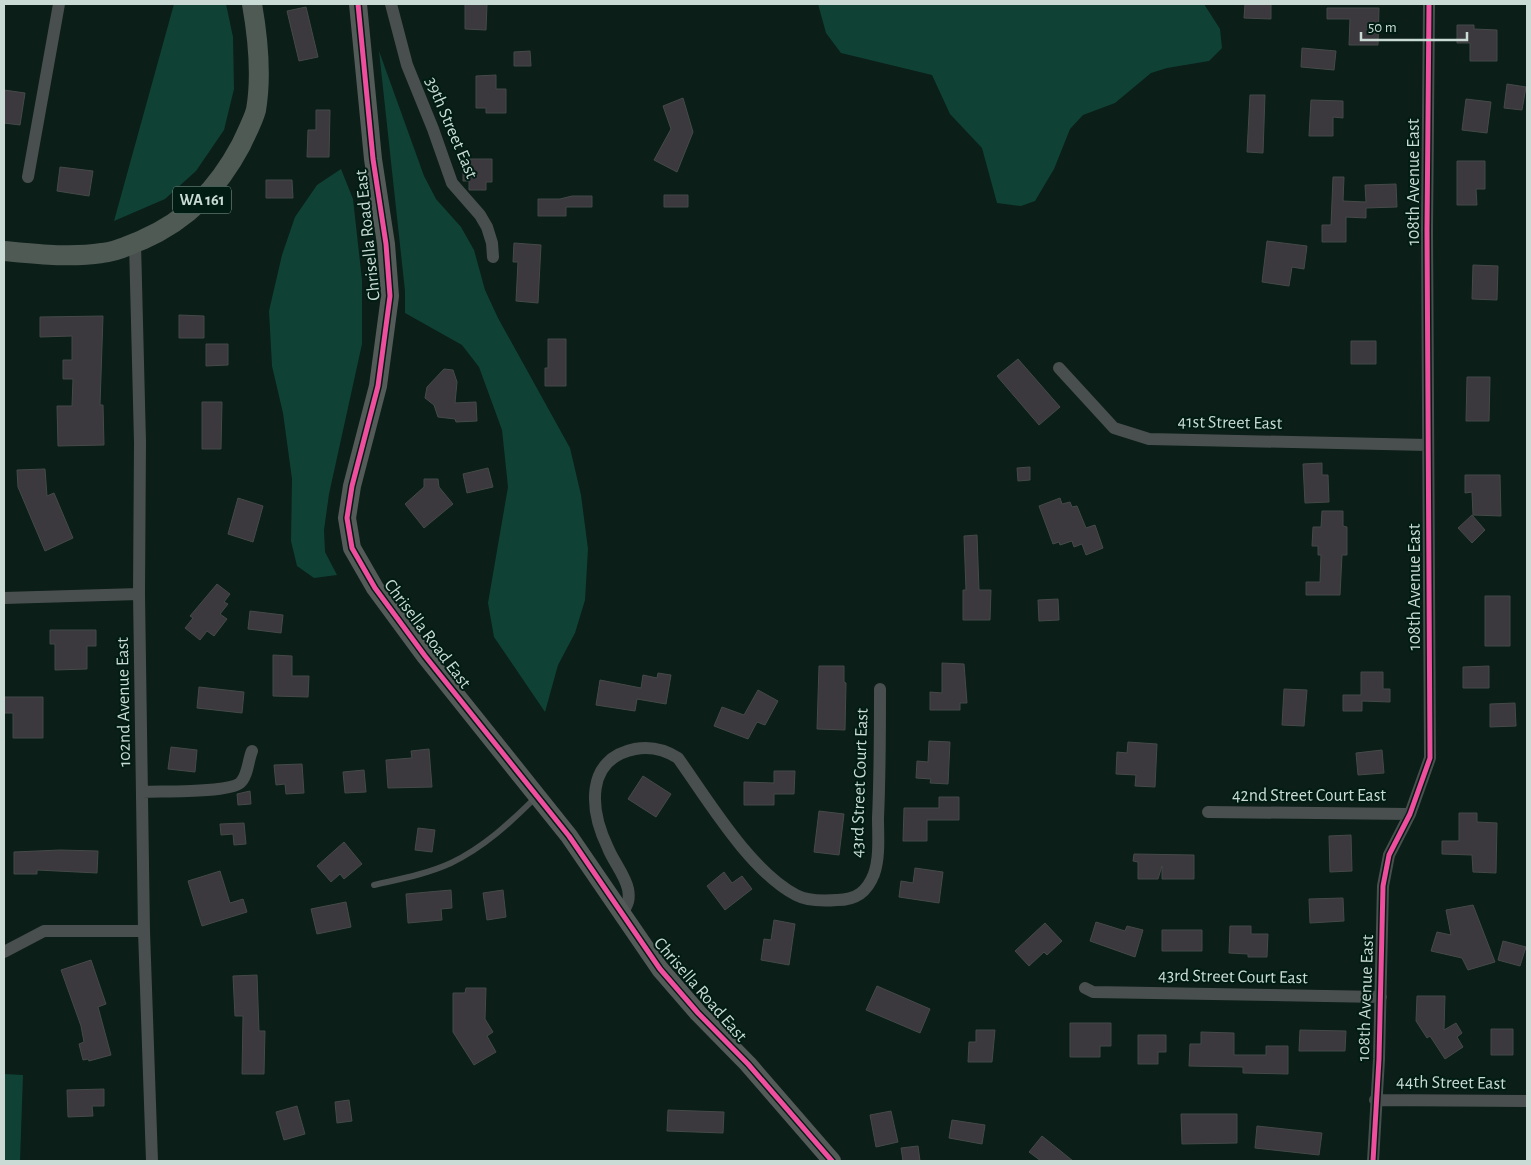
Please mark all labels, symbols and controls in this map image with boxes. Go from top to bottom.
scale bar [1361,10,1467,42]
text: 50 m [1368,20,1397,35]
street label: 39th Street East [422,75,481,182]
street label: 108th Avenue East [1405,118,1423,245]
street label: Chrisella Road East [352,168,384,301]
road number: WA 161 [173,186,231,214]
street label: 41st Street East [1178,413,1283,433]
street label: 108th Avenue East [1406,523,1424,650]
street label: Chrisella Road East [380,576,474,692]
street label: 102nd Avenue East [114,637,134,767]
street label: 43rd Street Court East [848,708,872,858]
street label: 42nd Street Court East [1232,787,1386,805]
street label: Chrisella Road East [650,934,750,1046]
street label: 108th Avenue East [1355,934,1377,1062]
street label: 43rd Street Court East [1158,967,1308,987]
street label: 44th Street East [1396,1073,1506,1093]

